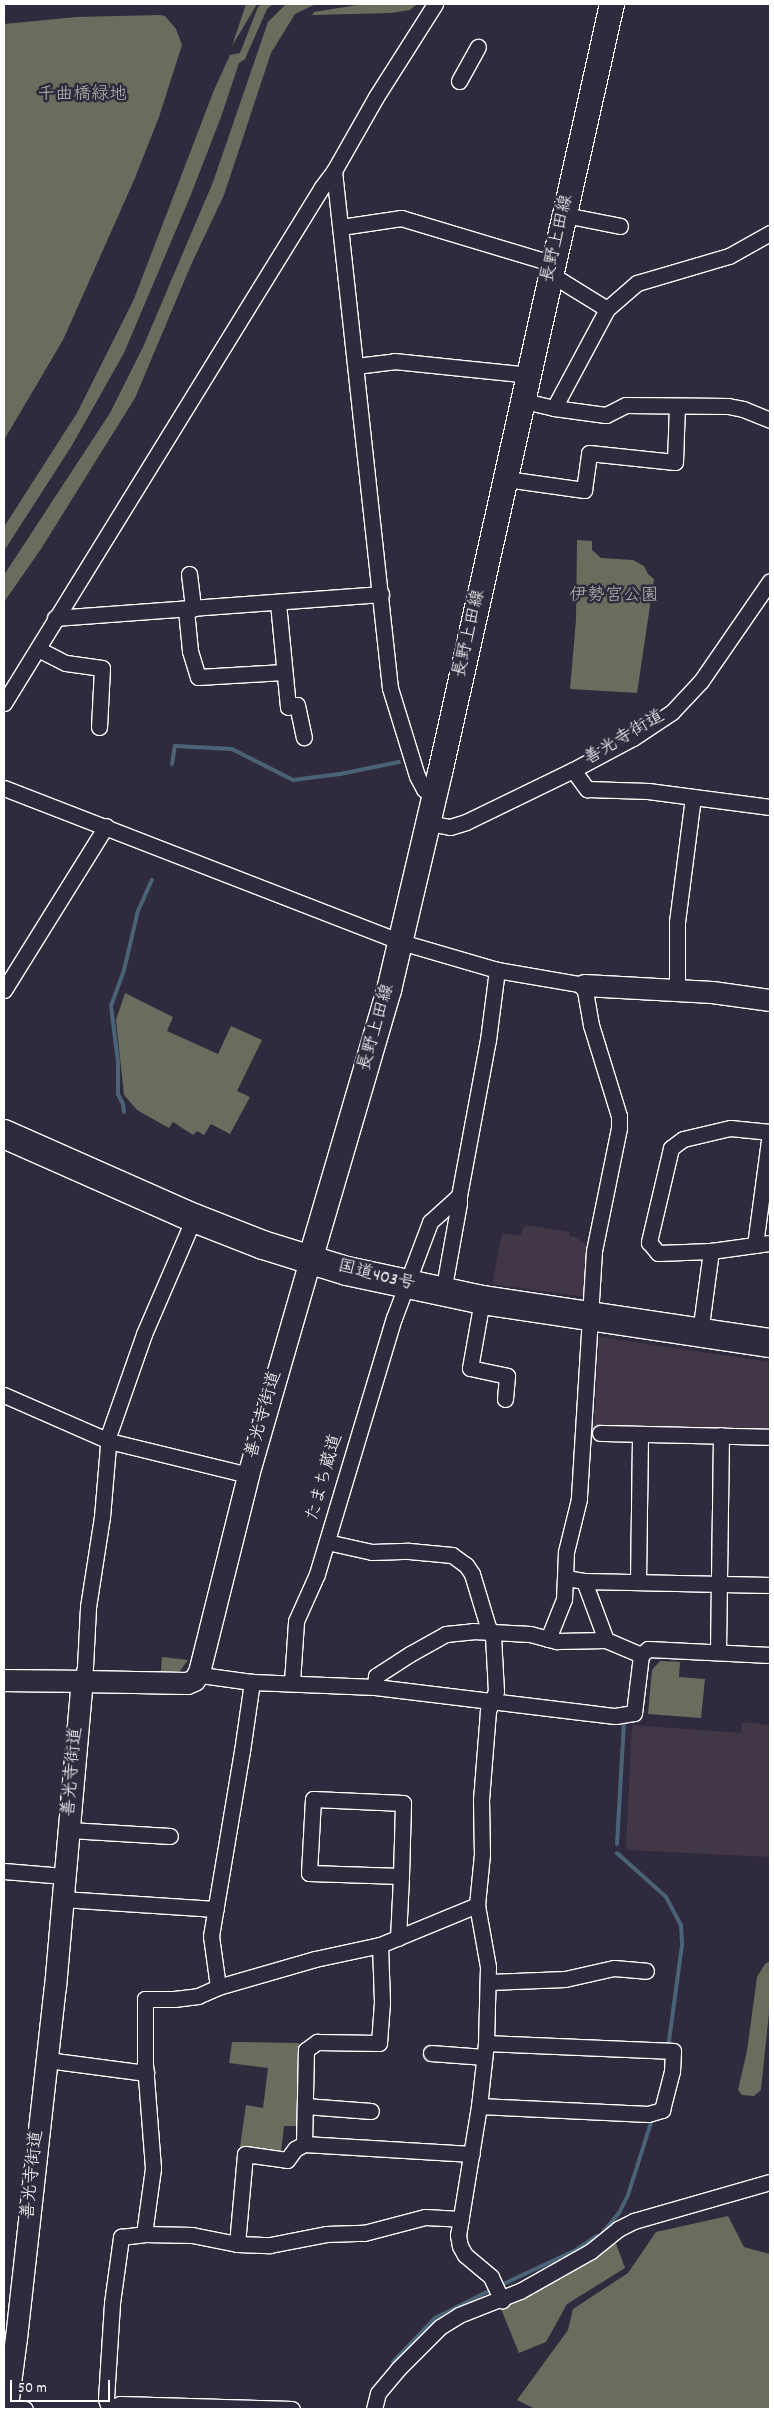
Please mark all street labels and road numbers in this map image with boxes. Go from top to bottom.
street label: 長野上田線 [538,193,580,285]
street label: 長野上田線 [450,588,492,680]
street label: 善光寺街道 [581,707,669,771]
street label: 長野上田線 [355,982,401,1074]
street label: 国道403号 [335,1257,417,1297]
street label: 善光寺街道 [242,1369,288,1461]
street label: たまち蔵道 [303,1432,349,1524]
street label: 善光寺街道 [59,1726,89,1818]
street label: 善光寺街道 [19,2129,49,2221]

